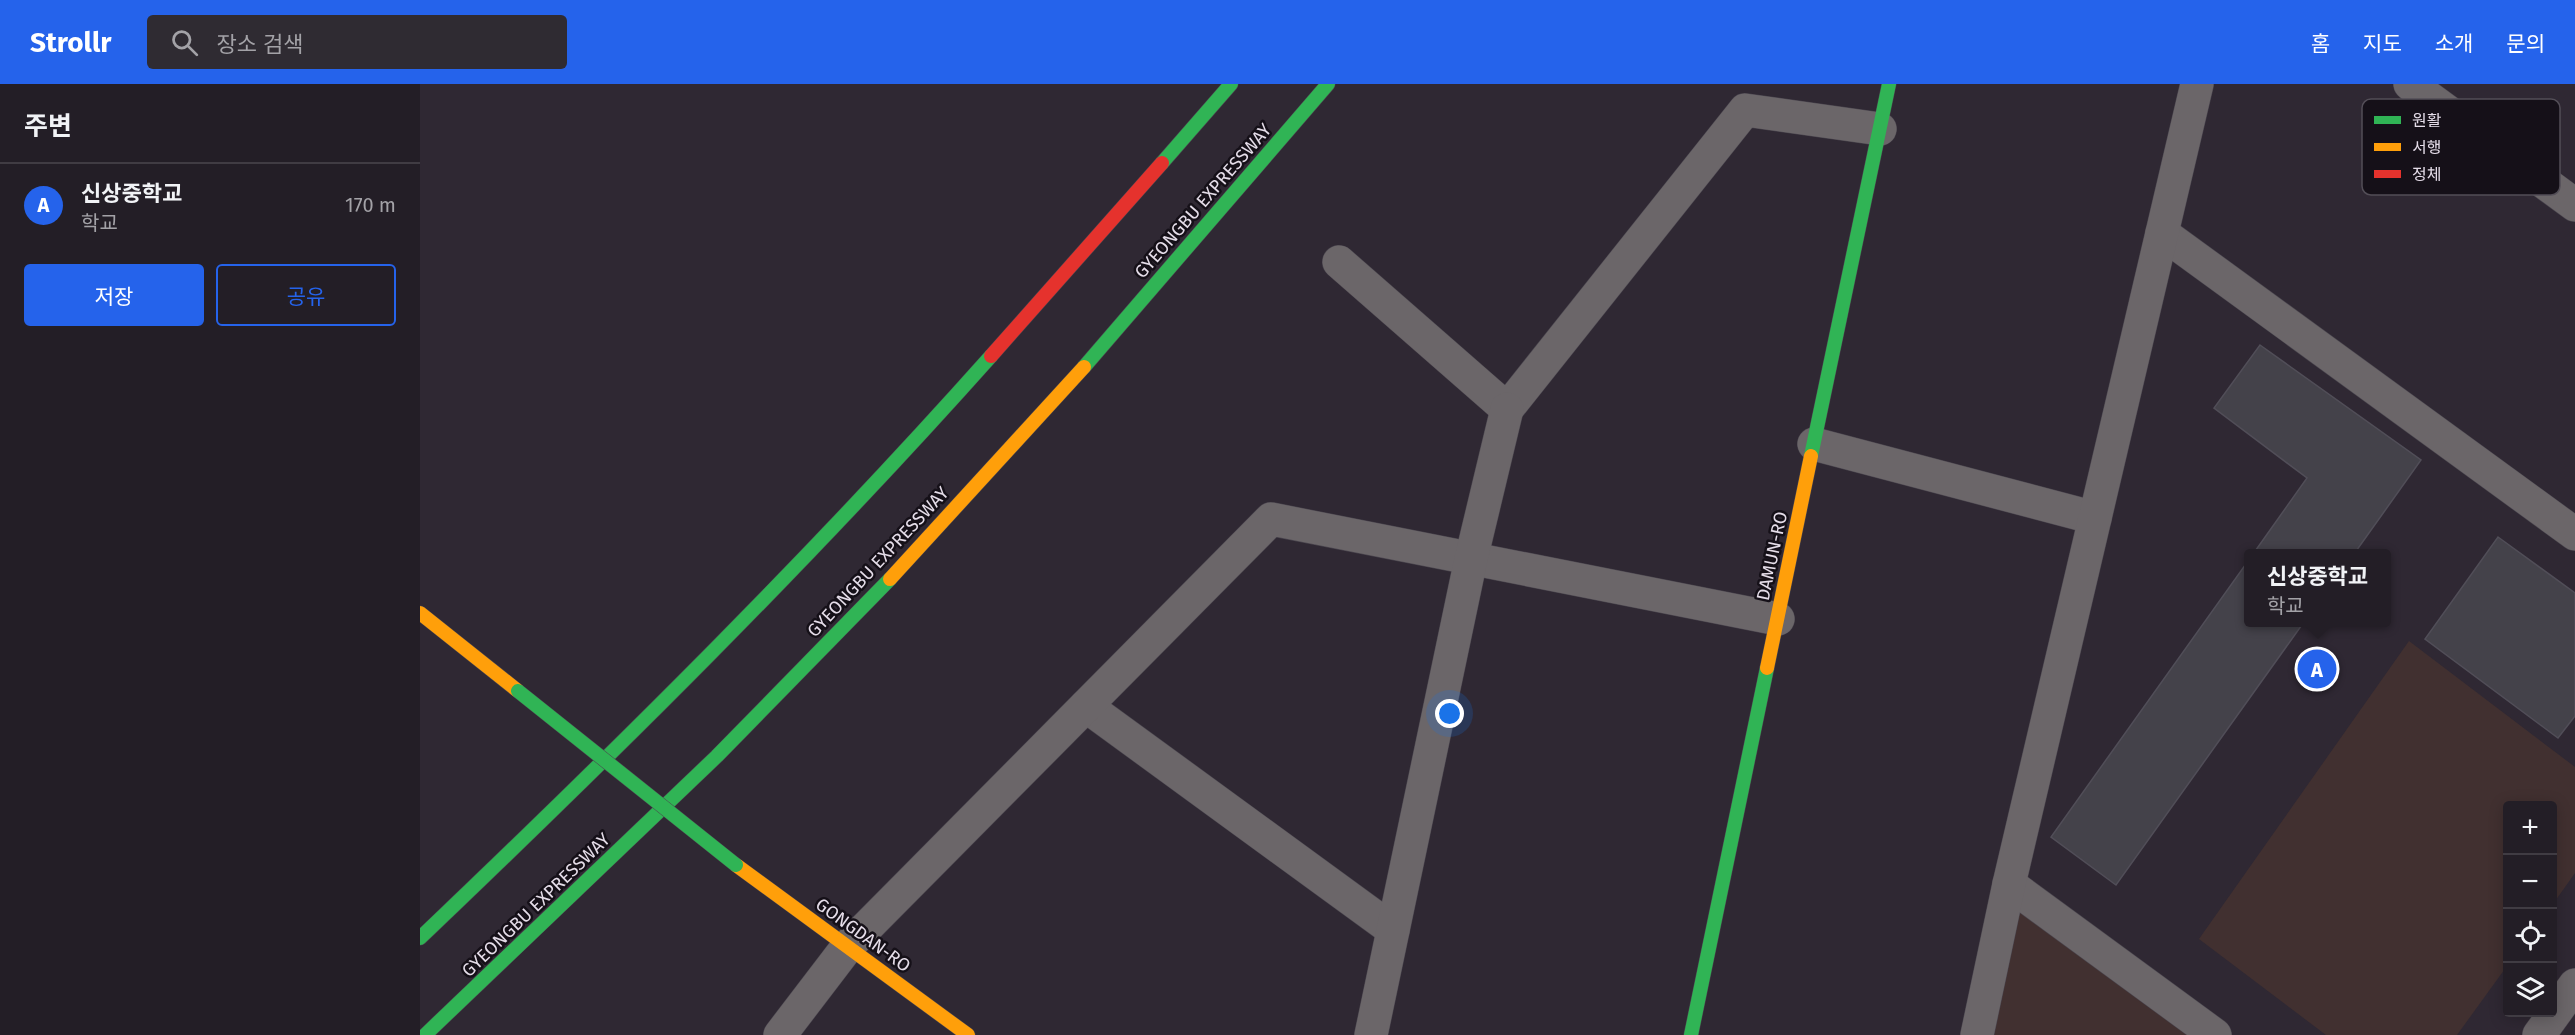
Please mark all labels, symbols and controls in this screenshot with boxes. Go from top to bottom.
search box [147,15,567,69]
text: Strollr [30,26,111,59]
icon: search [168,26,201,59]
text: 장소 검색 [216,31,303,58]
text: 홈 [2311,31,2330,57]
text: 지도 [2363,31,2402,57]
text: 소개 [2435,31,2473,57]
text: 문의 [2506,31,2545,57]
legend [2362,99,2560,195]
text: 주변 [24,111,72,142]
text: 원활 [2412,111,2442,130]
street label: GYEONGBU EXPRESSWAY [1130,119,1276,283]
text: 서행 [2412,138,2441,157]
text: 정체 [2412,165,2441,184]
text: 신상중학교 [81,180,182,207]
text: A [38,193,49,217]
text: 170 m [345,193,396,217]
text: 학교 [81,211,118,235]
button: 저장 [24,264,204,326]
button: 공유 [216,264,396,326]
street label: GYEONGBU EXPRESSWAY [803,482,953,642]
street label: DAMUN-RO [1752,510,1792,602]
popup [2244,549,2391,627]
text: 신상중학교 [2267,563,2368,590]
text: 학교 [2267,594,2304,618]
pin: A [2298,646,2336,692]
your location [1435,699,1464,728]
map controls [2503,801,2557,1017]
button: + [2503,801,2557,855]
street label: GYEONGBU EXPRESSWAY [457,828,615,982]
button: − [2503,855,2557,909]
street label: GONGDAN-RO [811,893,915,977]
button: locate [2503,909,2557,963]
button: layers [2503,963,2557,1017]

